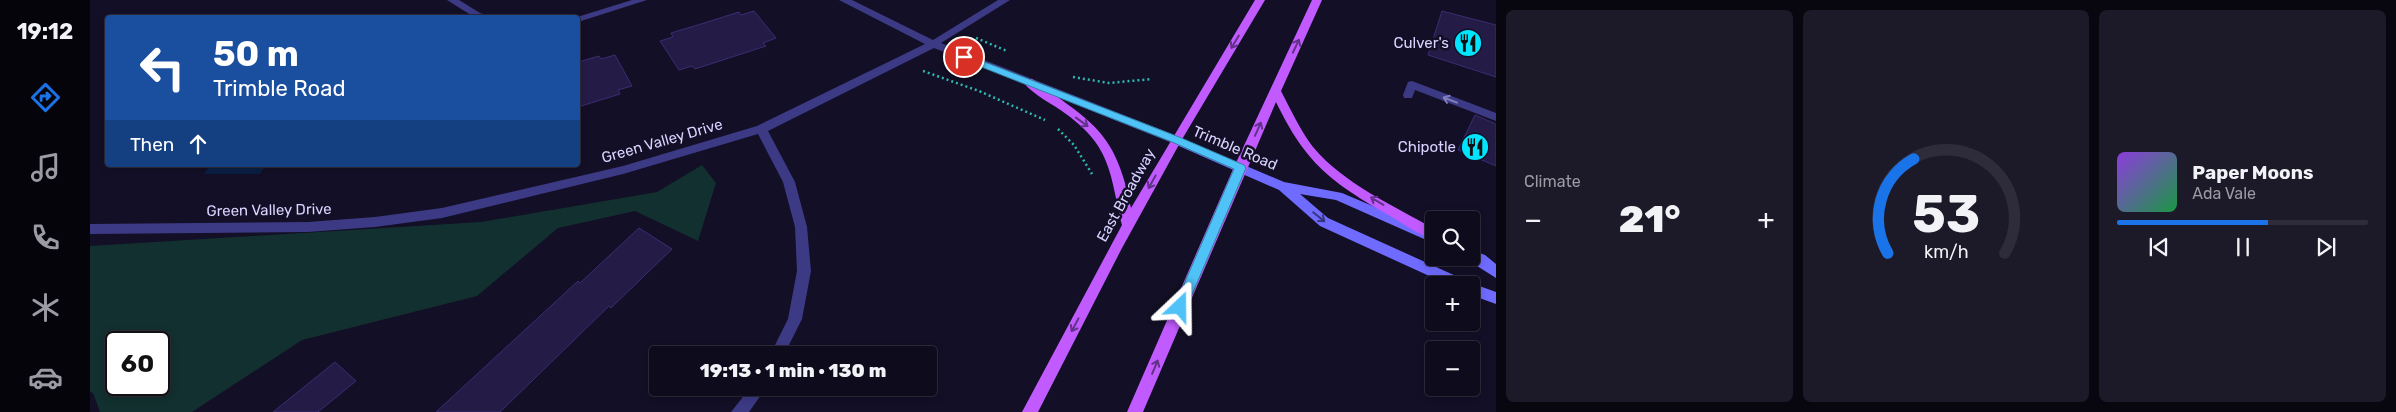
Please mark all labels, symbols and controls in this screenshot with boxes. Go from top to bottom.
text: 19:12 [17,18,73,45]
restaurant icon: Culver's [1453,28,1483,58]
text: 50 m [213,33,299,75]
one-way arrow [1230,34,1240,48]
place label: Culver's [1394,34,1449,52]
icon: left [130,35,195,100]
pin [943,36,985,78]
one-way arrow [1291,39,1301,54]
icon: arrive [950,43,978,71]
text: Trimble Road [213,75,345,102]
icon: directions [28,80,63,115]
one-way arrow [1443,95,1459,104]
street label: Green Valley Drive [599,115,725,167]
one-way arrow [1075,116,1088,127]
street label: Trimble Road [1190,122,1280,174]
one-way arrow [1254,122,1263,137]
icon: ahead [184,130,212,158]
restaurant icon: Chipotle [1460,132,1490,162]
text: Then [130,133,174,156]
place label: Chipotle [1398,138,1456,156]
street label: East Broadway [1093,145,1159,245]
icon: music [28,150,63,185]
text: Paper Moons [2192,161,2313,184]
text: Climate [1524,172,1581,191]
one-way arrow [1146,175,1156,189]
text: 53 [1912,183,1980,245]
text: Ada Vale [2192,184,2256,203]
one-way arrow [1371,196,1385,206]
text: 21° [1619,196,1681,242]
street label: Green Valley Drive [206,200,332,220]
text: − [1524,203,1542,236]
text: + [1757,203,1775,236]
map controls [1425,211,1480,396]
button: search [1425,211,1480,266]
one-way arrow [1313,212,1326,223]
icon: phone [28,220,63,255]
icon: previous [2145,233,2173,261]
icon: pause [2229,233,2257,261]
icon: next [2312,233,2340,261]
text: km/h [1924,241,1968,262]
button: + [1425,276,1480,331]
position arrow [1153,280,1205,332]
icon: climate [28,290,63,325]
one-way arrow [1070,318,1080,333]
speed limit sign: 60 [105,331,170,396]
button: − [1425,341,1480,396]
text: 19:13 · 1 min · 130 m [700,359,886,382]
icon: car [28,360,63,395]
one-way arrow [1150,360,1160,375]

